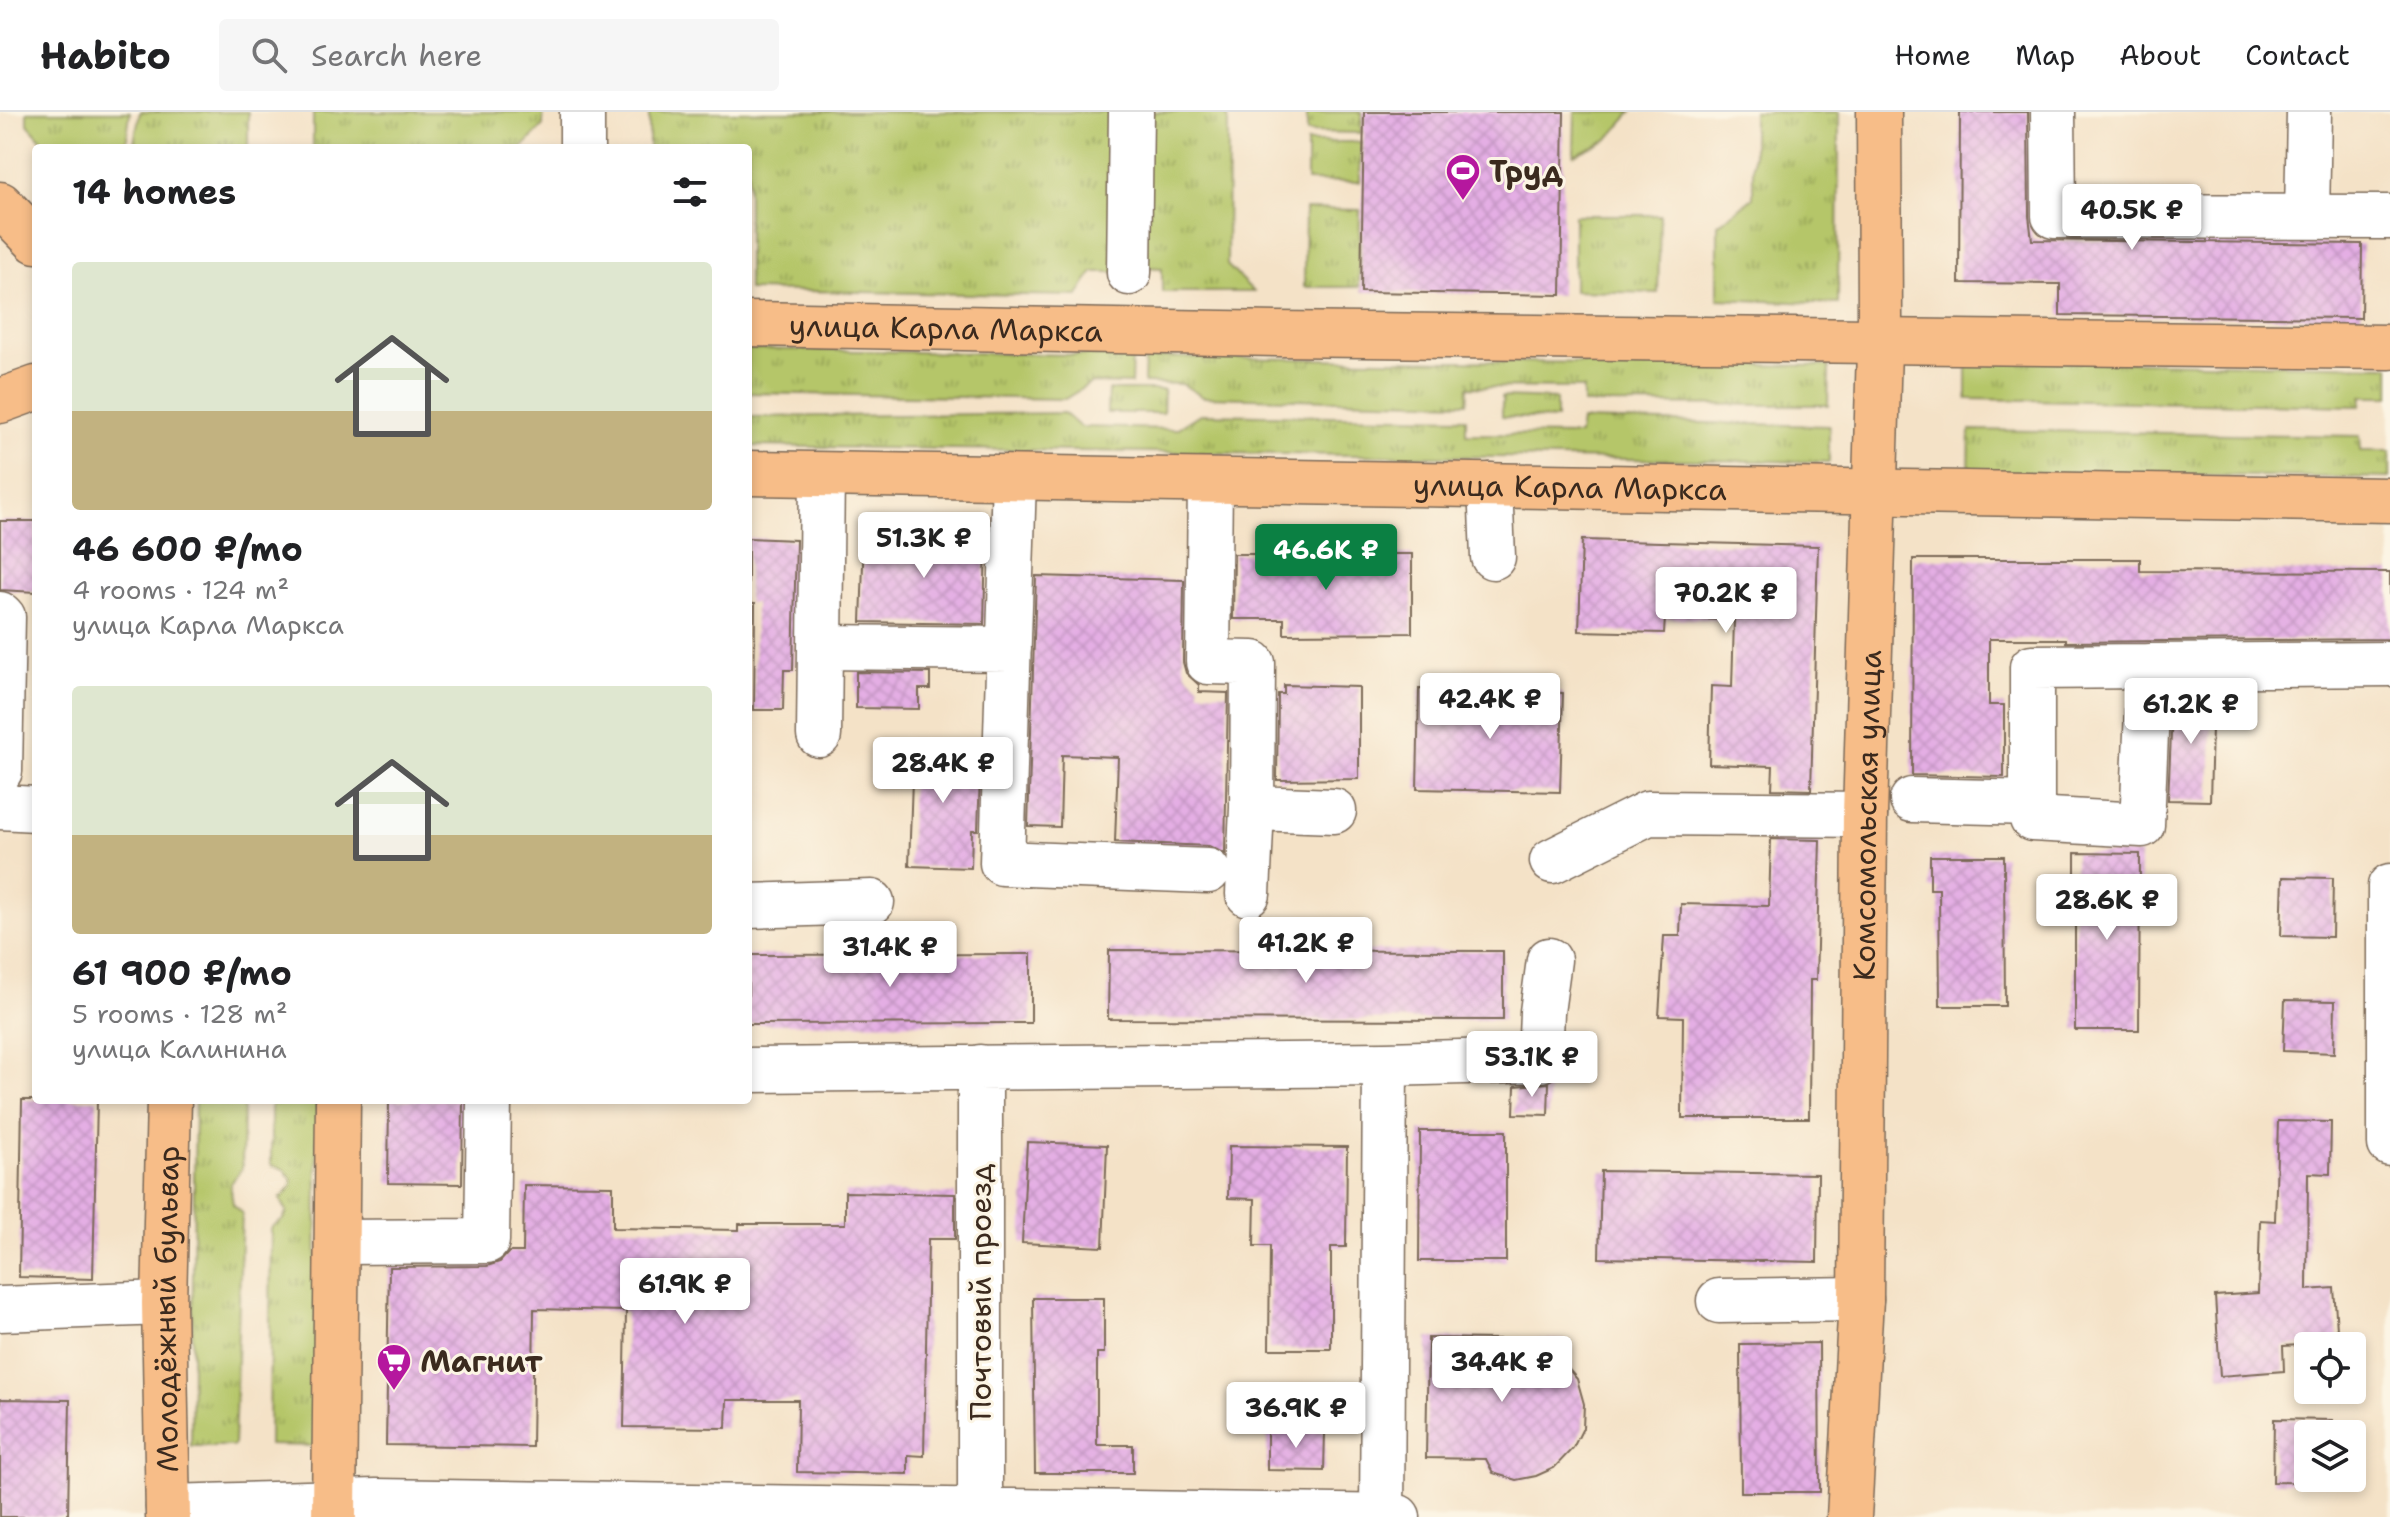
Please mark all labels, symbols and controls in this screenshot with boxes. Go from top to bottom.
search box [219,19,779,91]
text: Habito [40,30,171,81]
icon: search [247,33,291,77]
text: Search here [311,35,482,76]
text: Home [1894,36,1971,74]
text: Map [2015,36,2075,74]
text: About [2119,36,2201,74]
text: Contact [2245,36,2350,74]
place label: Труд [1489,151,1563,192]
sports icon: Труд [1444,152,1482,202]
text: 14 homes [72,169,236,215]
icon: filters [668,170,712,214]
pin: 40.5K ₽ [2058,184,2206,252]
text: 40.5K ₽ [2080,192,2184,227]
street label: улица Карла Маркса [789,304,1104,351]
icon: home [320,314,464,458]
street label: улица Карла Маркса [1413,463,1727,510]
pin: 51.3K ₽ [850,512,998,580]
text: 51.3K ₽ [876,520,972,555]
pin: 46.6K ₽ [1252,524,1400,592]
text: 46 600 ₽/mo [72,526,303,572]
text: 46.6K ₽ [1273,532,1379,567]
pin: 70.2K ₽ [1652,567,1800,635]
text: 4 rooms · 124 m² [72,572,289,607]
text: 70.2K ₽ [1674,575,1778,610]
text: улица Карла Маркса [72,607,344,642]
street label: Комсомольская улица [1843,649,1890,981]
pin: 42.4K ₽ [1416,673,1564,741]
pin: 61.2K ₽ [2117,678,2265,746]
text: 42.4K ₽ [1438,681,1542,716]
text: 61.2K ₽ [2143,686,2239,721]
pin: 28.4K ₽ [869,737,1017,805]
icon: home [320,738,464,882]
text: 28.4K ₽ [891,745,995,780]
pin: 28.6K ₽ [2033,874,2181,942]
text: 28.6K ₽ [2054,882,2160,917]
pin: 41.2K ₽ [1232,917,1380,985]
pin: 31.4K ₽ [816,921,964,989]
text: 41.2K ₽ [1257,925,1355,960]
text: 31.4K ₽ [842,929,938,964]
text: 61 900 ₽/mo [72,950,292,996]
text: 5 rooms · 128 m² [72,996,288,1031]
text: улица Калинина [72,1031,287,1066]
pin: 53.1K ₽ [1458,1031,1606,1099]
text: 53.1K ₽ [1484,1039,1580,1074]
street label: Молодёжный бульвар [143,1145,188,1473]
street label: Почтовый проезд [960,1163,1001,1421]
pin: 61.9K ₽ [611,1258,759,1326]
text: 61.9K ₽ [638,1266,732,1301]
map controls [2294,1332,2366,1492]
button: locate [2294,1332,2366,1404]
pin: 34.4K ₽ [1428,1336,1576,1404]
place label: Магнит [420,1341,543,1382]
supermarket icon: Магнит [375,1342,413,1392]
text: 34.4K ₽ [1450,1344,1554,1379]
pin: 36.9K ₽ [1222,1382,1370,1450]
text: 36.9K ₽ [1244,1390,1348,1425]
button: layers [2294,1420,2366,1492]

